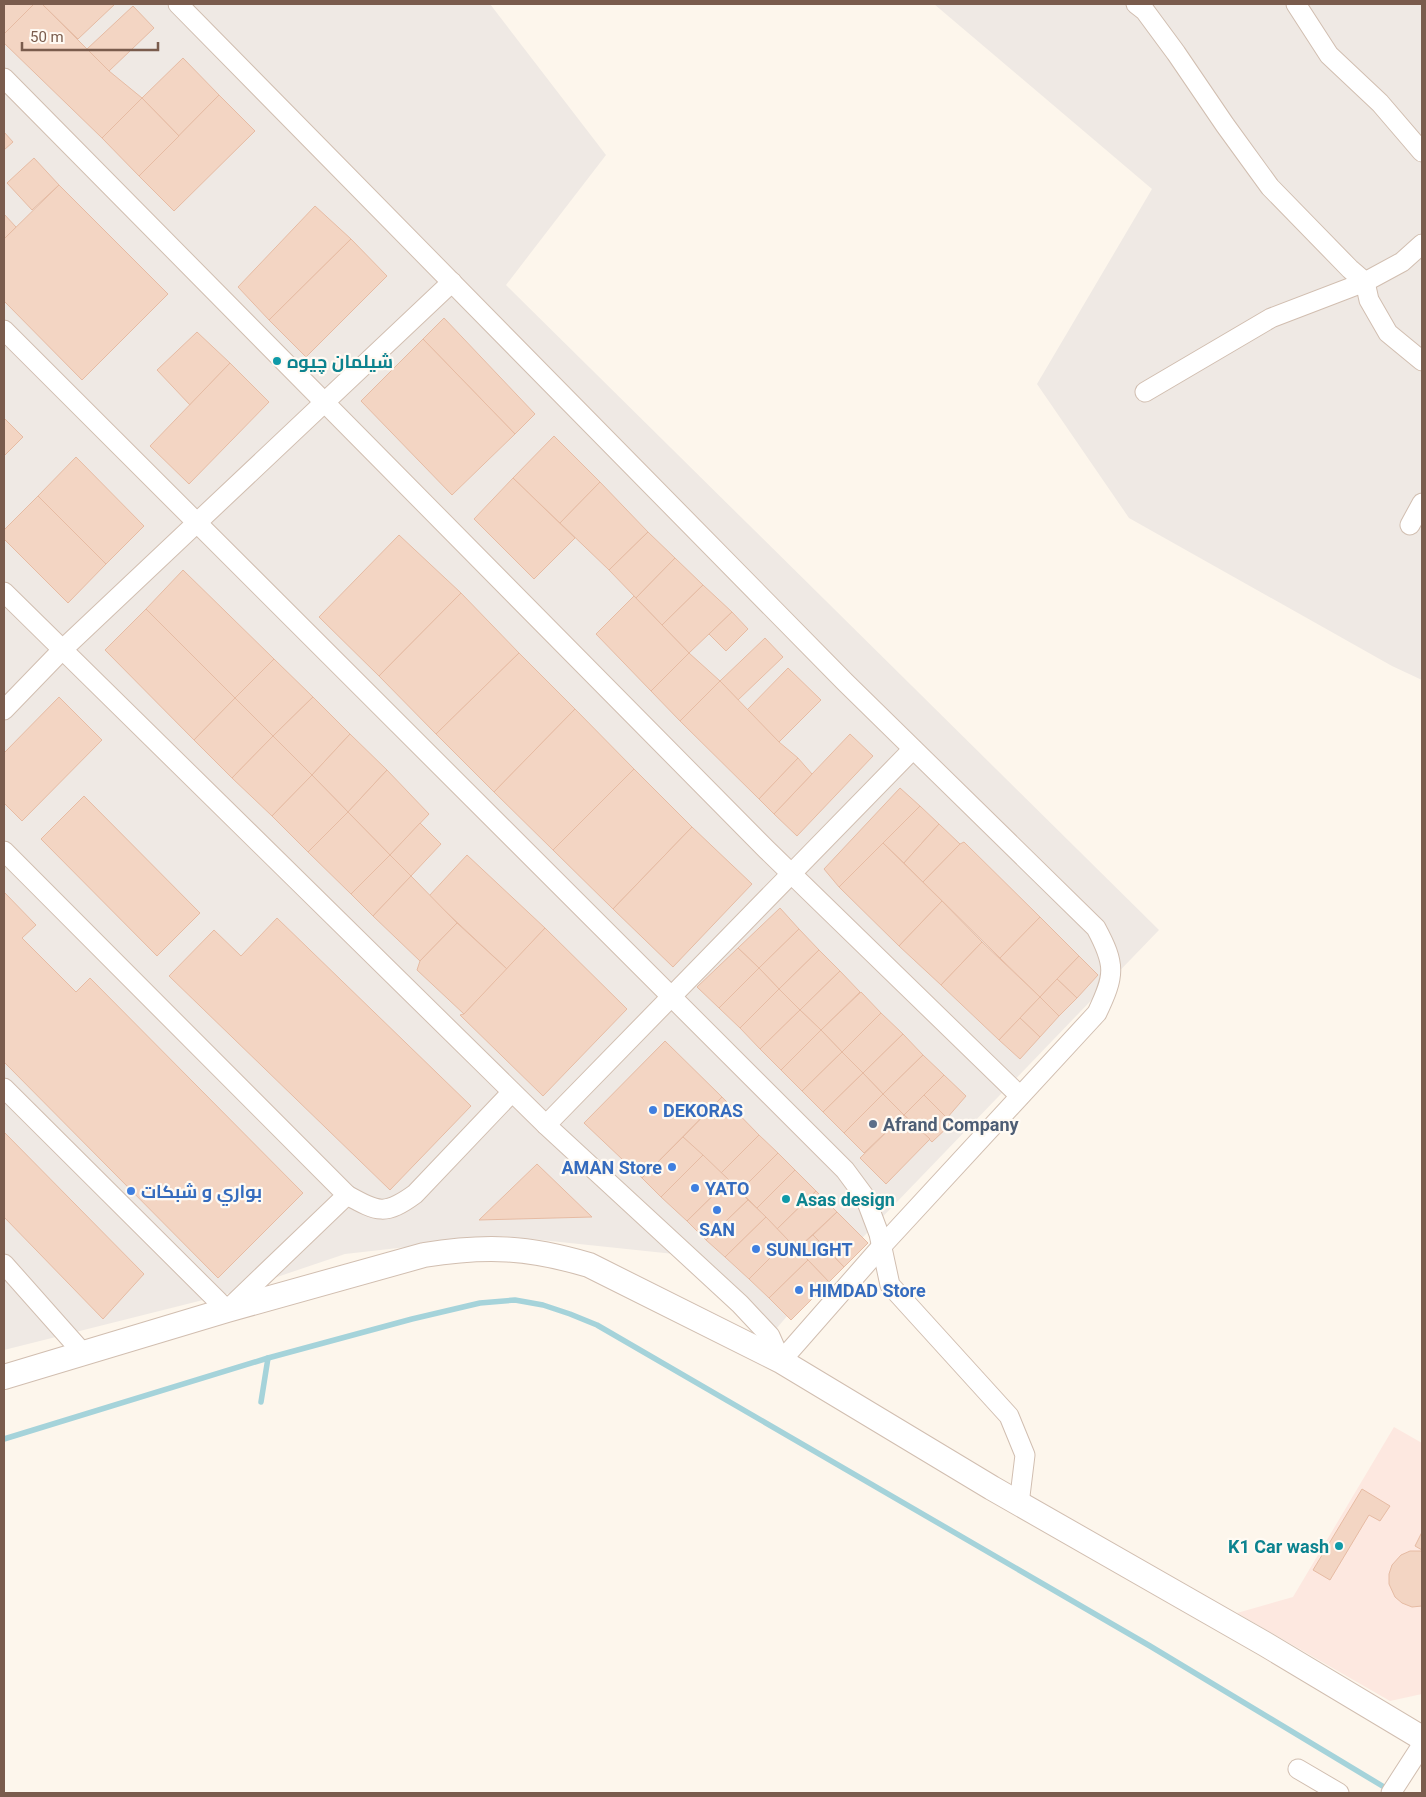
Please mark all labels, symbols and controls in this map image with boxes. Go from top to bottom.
scale bar [22,20,159,52]
text: 50 m [30,28,64,46]
place label: شيلمان چیوه [287,351,393,374]
marker: شيلمان چیوه [271,355,283,367]
place label: DEKORAS [663,1100,743,1121]
marker: DEKORAS [647,1104,659,1116]
place label: Afrand Company [883,1114,1020,1135]
marker: Afrand Company [867,1118,879,1130]
place label: AMAN Store [561,1157,662,1178]
marker: AMAN Store [666,1161,678,1173]
place label: YATO [705,1178,749,1199]
place label: بواري و شبكات [141,1181,262,1206]
marker: YATO [689,1182,701,1194]
marker: بواري و شبكات [125,1185,137,1197]
place label: Asas design [796,1189,895,1210]
marker: Asas design [780,1193,792,1205]
marker: SAN [711,1204,723,1216]
place label: SAN [699,1219,735,1240]
place label: SUNLIGHT [766,1239,853,1260]
marker: SUNLIGHT [750,1243,762,1255]
place label: HIMDAD Store [809,1280,926,1301]
marker: HIMDAD Store [793,1284,805,1296]
place label: K1 Car wash [1228,1536,1329,1557]
marker: K1 Car wash [1333,1540,1345,1552]

